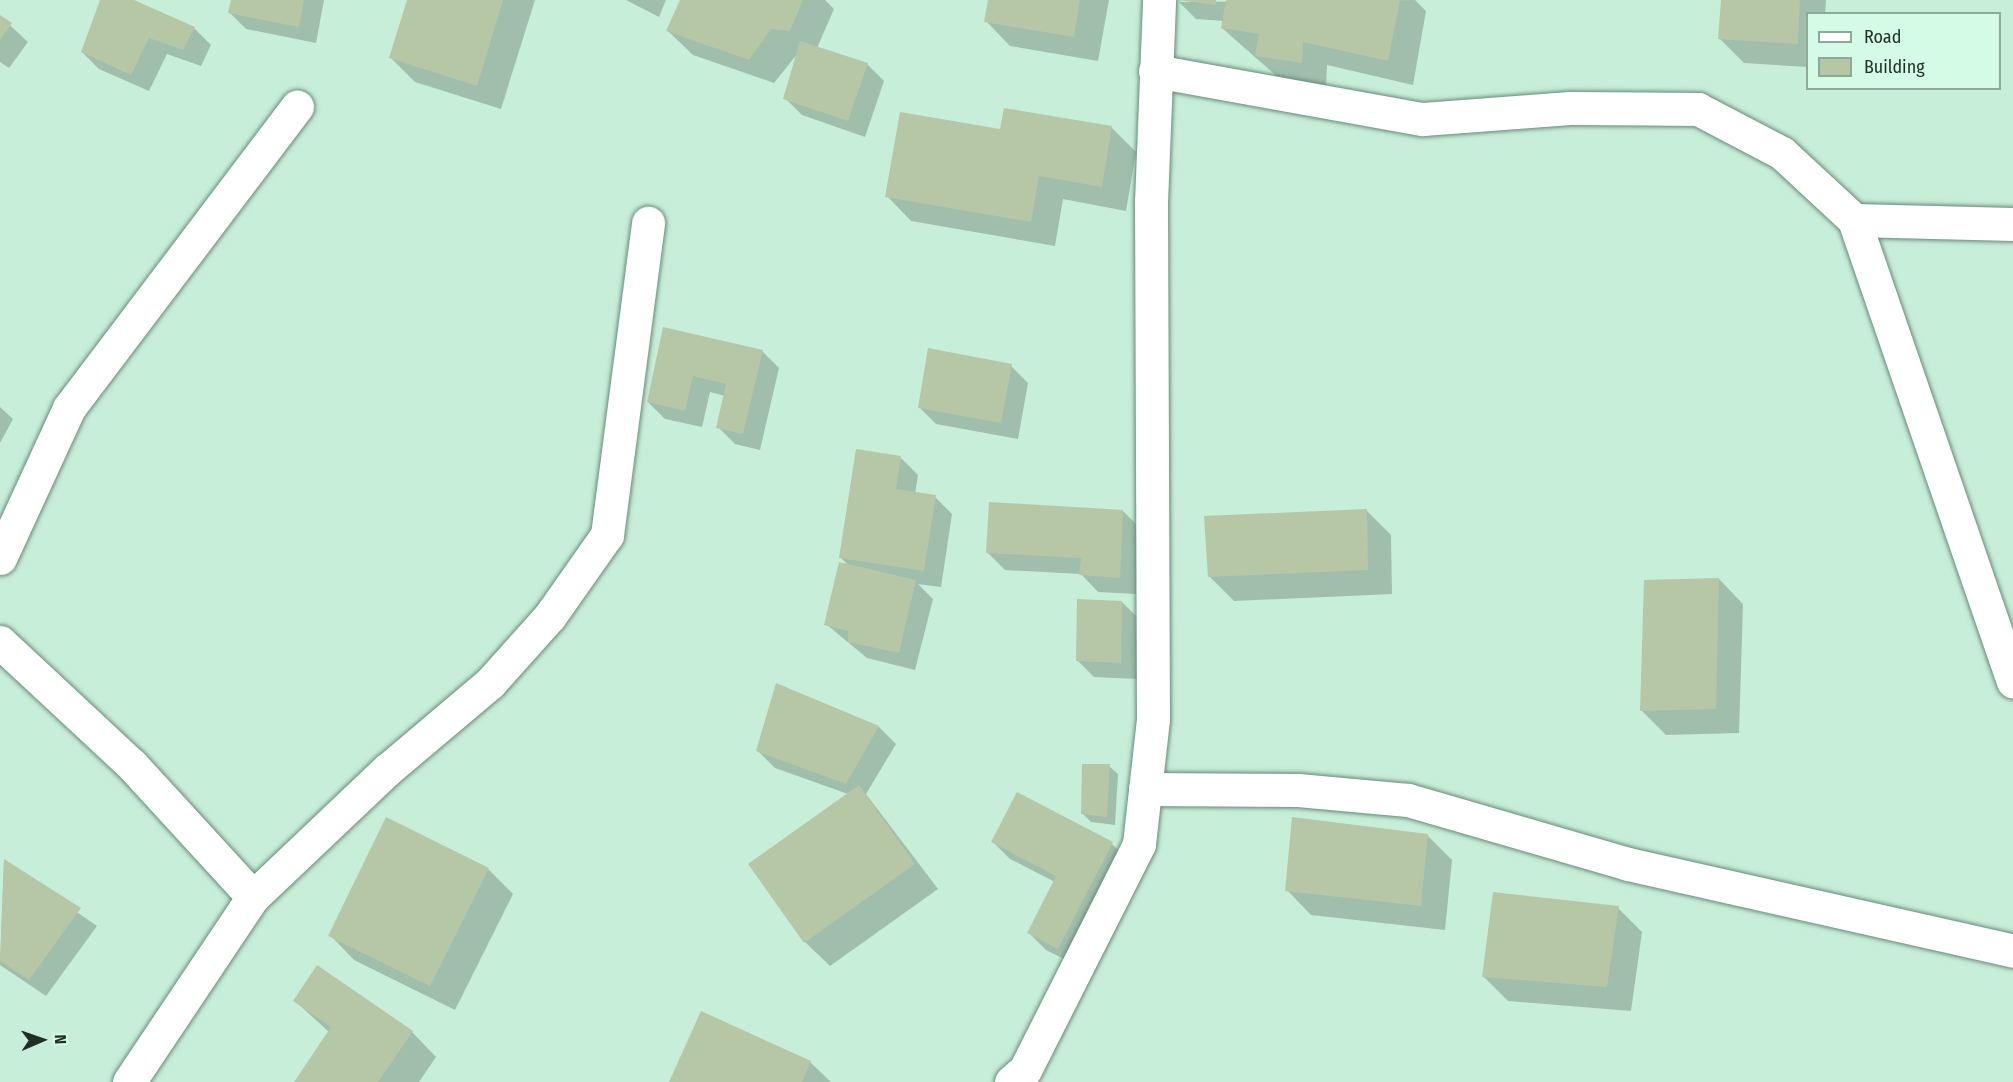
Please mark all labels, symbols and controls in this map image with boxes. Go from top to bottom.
legend [1806,12,2001,90]
text: Road [1864,26,1901,48]
text: Building [1864,56,1925,78]
north arrow [12,1010,72,1070]
text: N [51,1034,70,1044]

